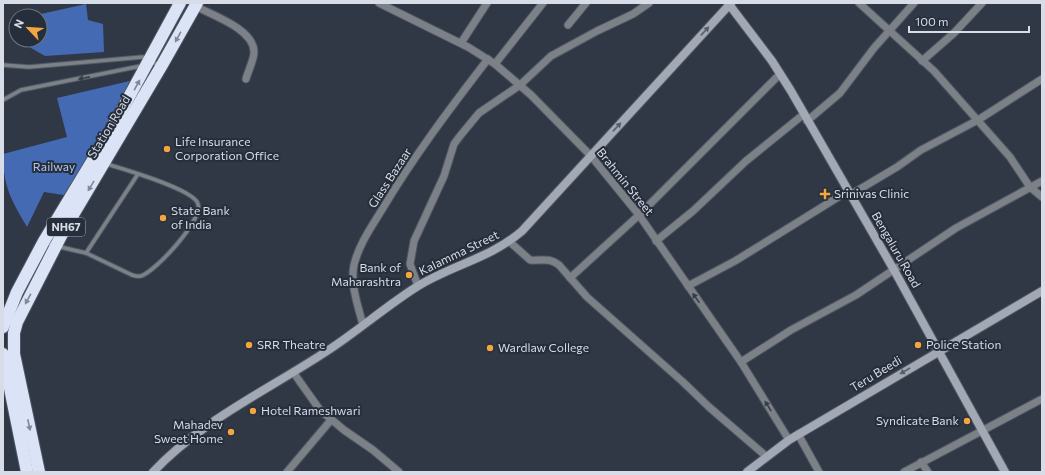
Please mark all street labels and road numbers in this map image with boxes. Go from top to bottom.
street label: Station Road [84,93,132,160]
street label: Glass Bazaar [365,145,414,210]
street label: Brahmin Street [594,145,657,218]
street label: Bengaluru Road [869,209,924,290]
road number: NH67 [47,218,85,236]
street label: Kalamma Street [416,227,501,277]
street label: Teru Beedi [847,352,904,394]

